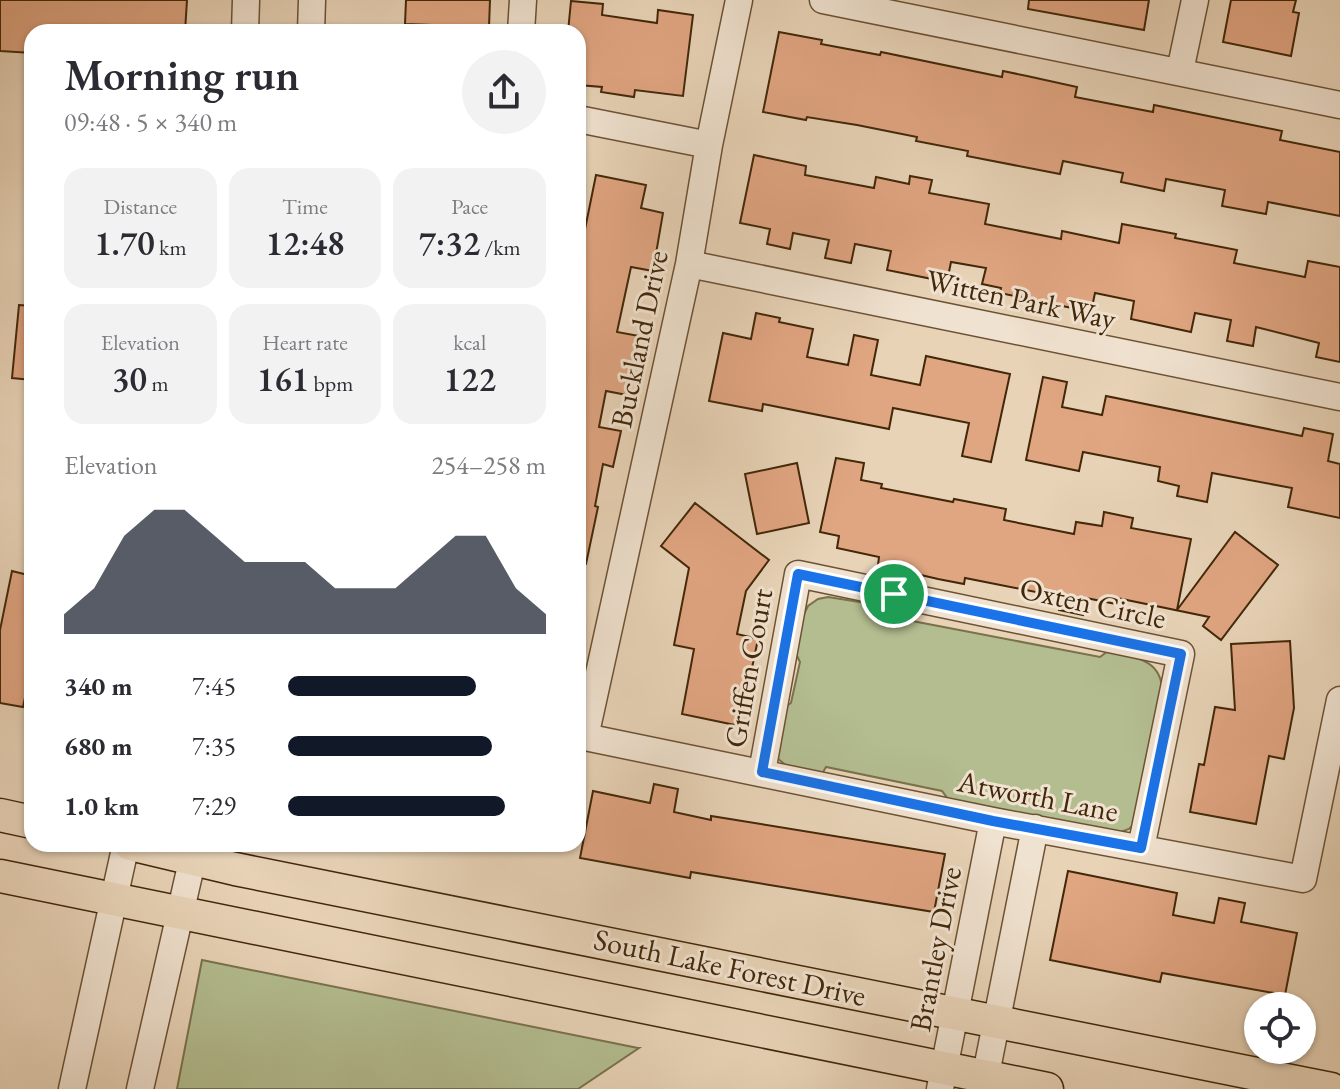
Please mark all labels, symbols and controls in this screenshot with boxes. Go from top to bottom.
text: Morning run [64,46,300,103]
button: share [462,50,546,134]
text: 09:48 · 5 × 340 m [64,105,237,139]
text: Distance [104,192,177,221]
text: Time [282,192,328,221]
text: Pace [451,192,488,221]
text: 1.70 [94,221,155,265]
text: 12:48 [266,221,344,265]
text: 7:32 [419,221,480,265]
text: km [155,233,187,262]
text: /km [480,233,521,262]
street label: Buckland Drive [601,247,677,431]
street label: Witten Park Way [923,260,1120,338]
text: Elevation [101,328,180,357]
text: Heart rate [262,328,348,357]
text: kcal [453,328,486,357]
text: 30 [112,357,147,401]
text: 161 [257,357,309,401]
text: 122 [444,357,496,401]
text: m [147,369,169,398]
text: bpm [309,369,353,398]
text: Elevation [64,448,158,482]
text: 254–258 m [431,448,546,482]
pin [860,560,928,628]
street label: Oxten Circle [1016,568,1170,638]
icon: arrive [872,572,916,616]
street label: Griffen Court [715,585,781,751]
text: 340 m [64,669,132,703]
text: 7:45 [192,669,236,703]
text: 680 m [64,729,132,763]
text: 7:35 [192,729,236,763]
street label: Atworth Lane [953,761,1122,831]
text: 1.0 km [64,789,139,823]
text: 7:29 [192,789,236,823]
street label: Brantley Drive [900,863,970,1035]
street label: South Lake Forest Drive [590,919,870,1015]
map controls [1244,992,1316,1064]
button: locate [1244,992,1316,1064]

